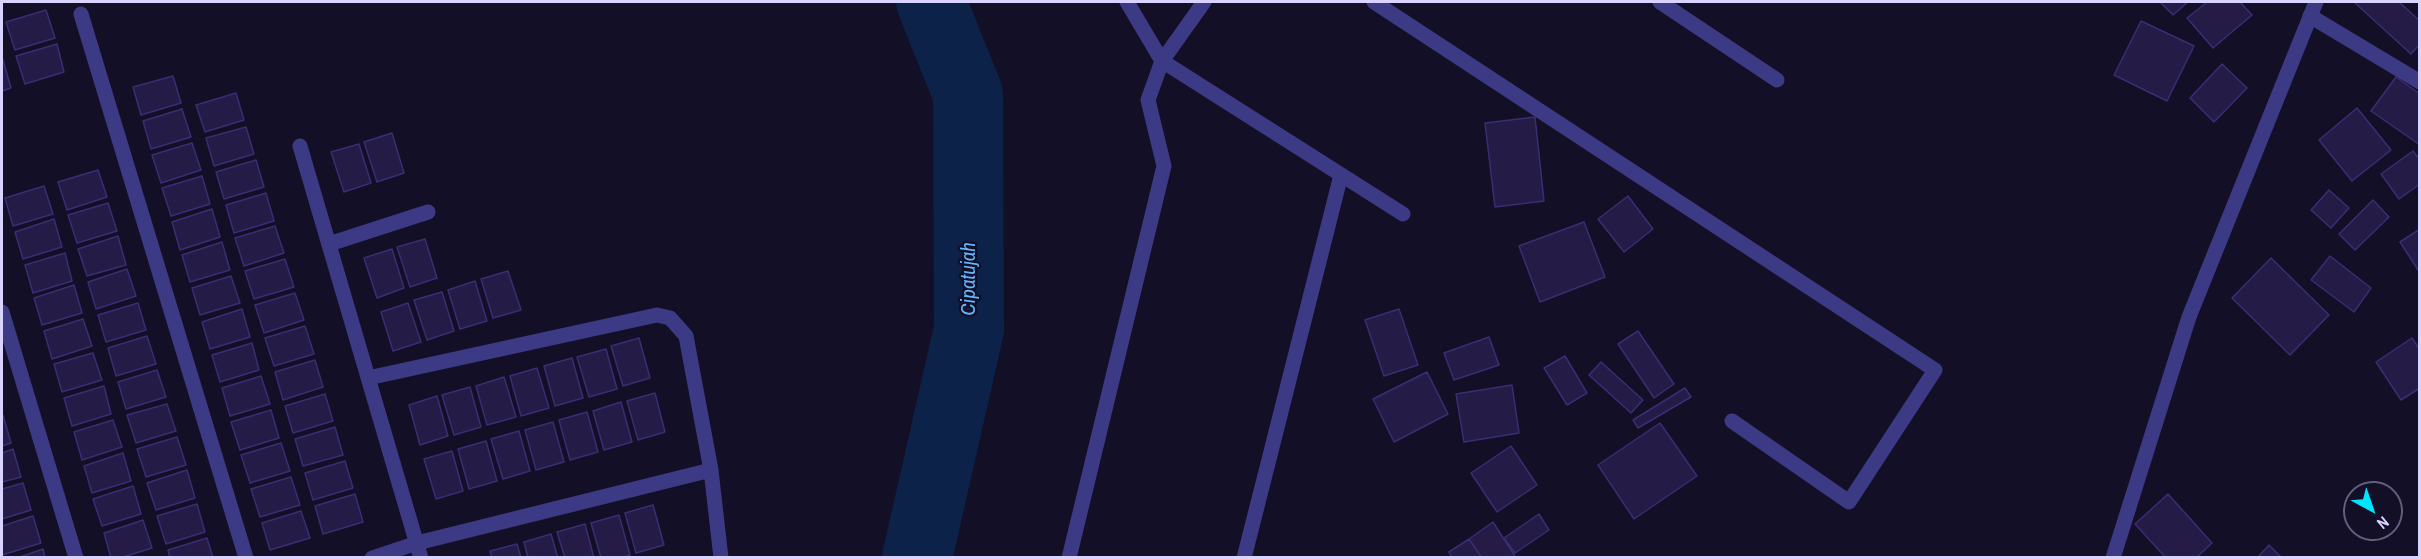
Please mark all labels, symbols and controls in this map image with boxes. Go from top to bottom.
water label: Cipatujah [956,242,982,316]
north arrow [2343,481,2403,541]
text: N [2373,512,2394,535]

